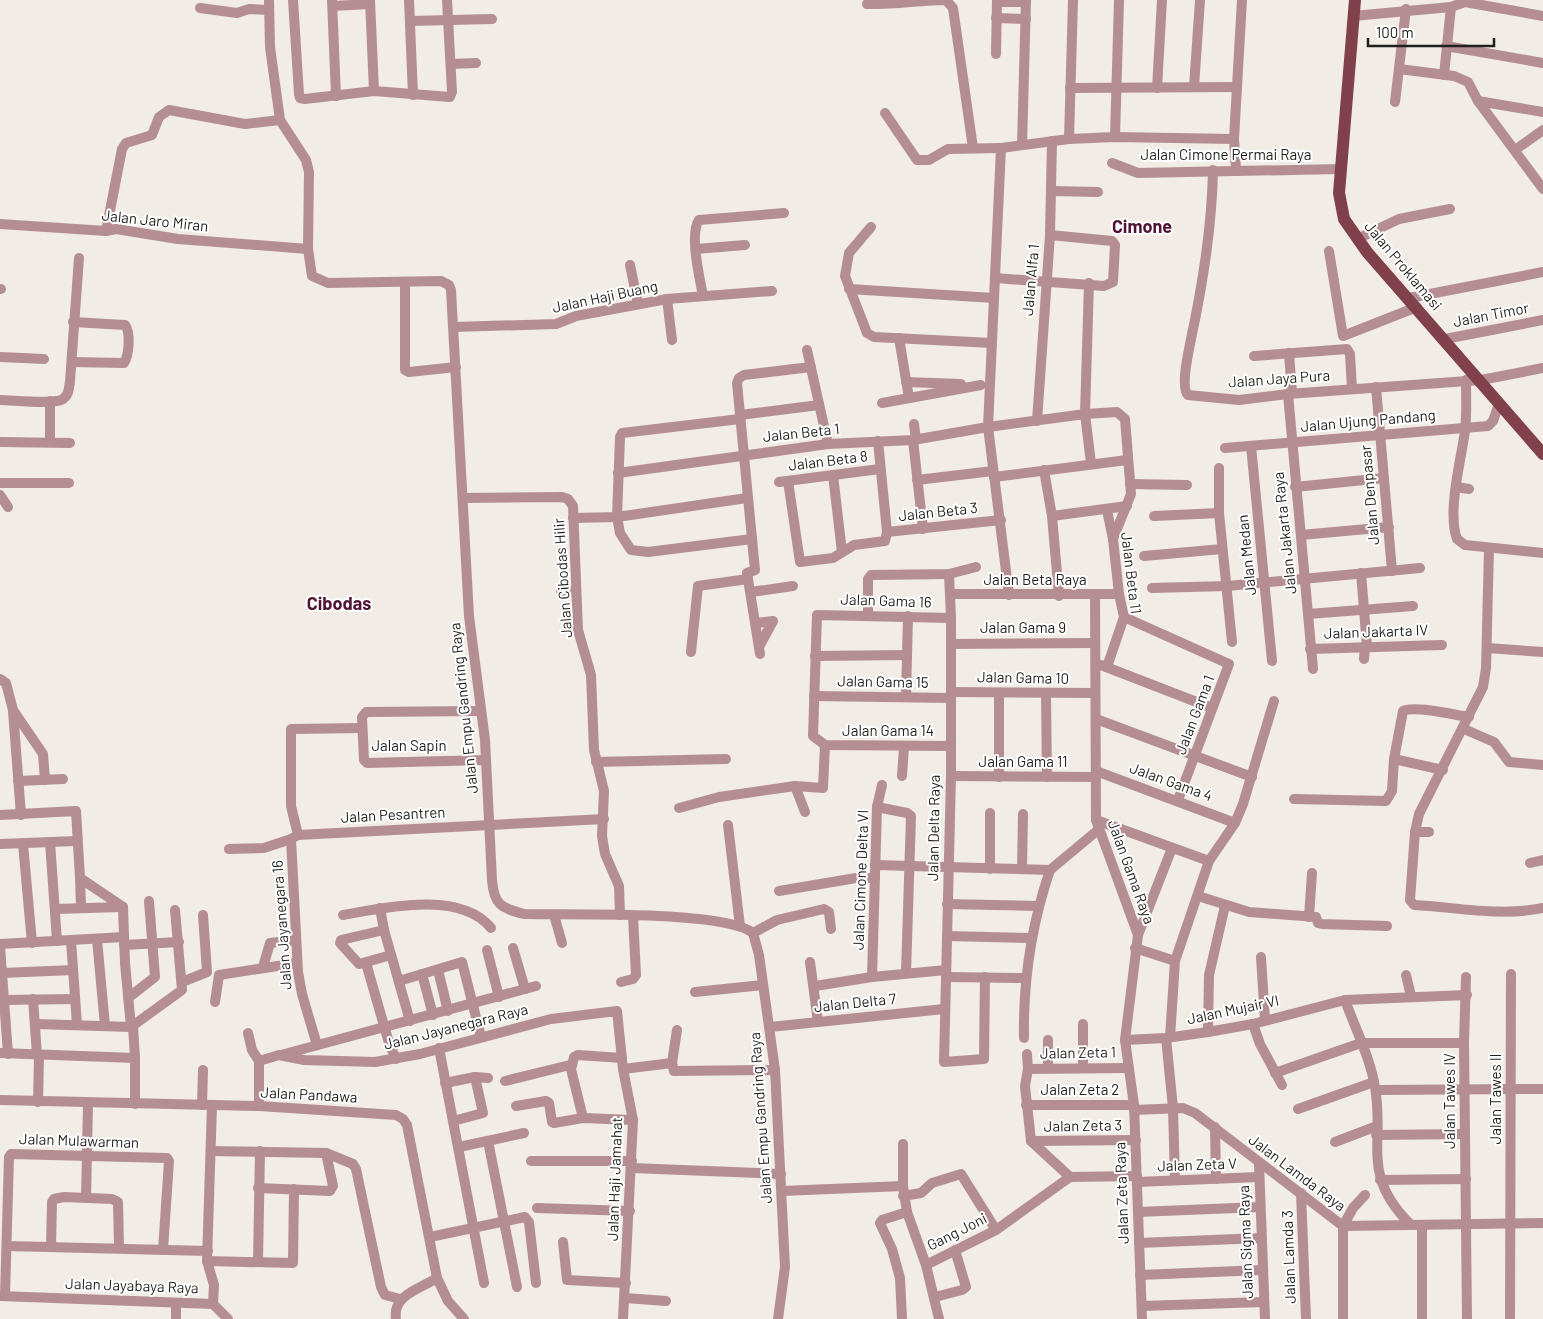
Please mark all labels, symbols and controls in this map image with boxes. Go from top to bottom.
scale bar [1368,15,1494,47]
text: 100 m [1376,23,1414,41]
street label: Jalan Cimone Permai Raya [1140,145,1312,163]
street label: Jalan Jaro Miran [101,205,209,235]
district label: Cimone [1112,215,1172,237]
street label: Jalan Proklamasi [1361,217,1446,314]
street label: Jalan Alfa 1 [1018,243,1042,317]
street label: Jalan Haji Buang [550,276,659,316]
street label: Jalan Timor [1451,298,1531,330]
street label: Jalan Jaya Pura [1227,365,1331,391]
street label: Jalan Ujung Pandang [1300,405,1436,435]
street label: Jalan Beta 1 [762,419,840,445]
street label: Jalan Denpasar [1356,444,1382,546]
street label: Jalan Beta 8 [787,446,869,474]
street label: Jalan Jakarta Raya [1269,471,1299,595]
street label: Jalan Beta 3 [897,498,978,524]
street label: Jalan Medan [1233,514,1259,596]
street label: Jalan Cibodas Hilir [549,517,575,639]
street label: Jalan Beta 11 [1118,531,1146,615]
street label: Jalan Beta Raya [983,570,1087,588]
street label: Jalan Gama 16 [840,589,932,611]
district label: Cibodas [307,592,371,614]
street label: Jalan Gama 9 [980,618,1066,636]
street label: Jalan Jakarta IV [1323,620,1429,642]
street label: Jalan Empu Gandring Raya [445,622,481,794]
street label: Jalan Gama 10 [977,667,1069,687]
street label: Jalan Gama 15 [837,671,929,691]
street label: Jalan Gama 1 [1171,672,1217,757]
street label: Jalan Gama 14 [842,721,934,739]
street label: Jalan Sapin [371,736,447,754]
street label: Jalan Gama 11 [979,752,1067,770]
street label: Jalan Gama 4 [1128,758,1215,804]
street label: Jalan Delta Raya [923,775,943,881]
street label: Jalan Pesantren [340,802,446,826]
street label: Jalan Cimone Delta VI [849,809,871,950]
street label: Jalan Gama Raya [1105,817,1159,926]
street label: Jalan Jayanegara 16 [267,860,295,990]
street label: Jalan Delta 7 [813,989,897,1015]
street label: Jalan Mujair VI [1185,990,1280,1028]
street label: Jalan Jayanegara Raya [382,999,530,1053]
street label: Jalan Empu Gandring Raya [745,1032,775,1204]
street label: Jalan Zeta 1 [1040,1042,1116,1062]
street label: Jalan Tawes IV [1440,1053,1458,1149]
street label: Jalan Tawes II [1486,1054,1504,1144]
street label: Jalan Zeta 2 [1041,1080,1119,1098]
street label: Jalan Pandawa [260,1082,358,1106]
street label: Jalan Zeta 3 [1044,1115,1122,1135]
street label: Jalan Haji Jamahat [603,1117,625,1241]
street label: Jalan Mulawarman [19,1129,139,1151]
street label: Jalan Lamda Raya [1245,1130,1350,1215]
street label: Jalan Zeta Raya [1110,1142,1132,1244]
street label: Jalan Zeta V [1157,1154,1237,1174]
street label: Jalan Sigma Raya [1234,1185,1256,1299]
street label: Gang Joni [924,1208,989,1254]
street label: Jalan Lamda 3 [1277,1210,1299,1304]
street label: Jalan Jayabaya Raya [65,1274,199,1296]

